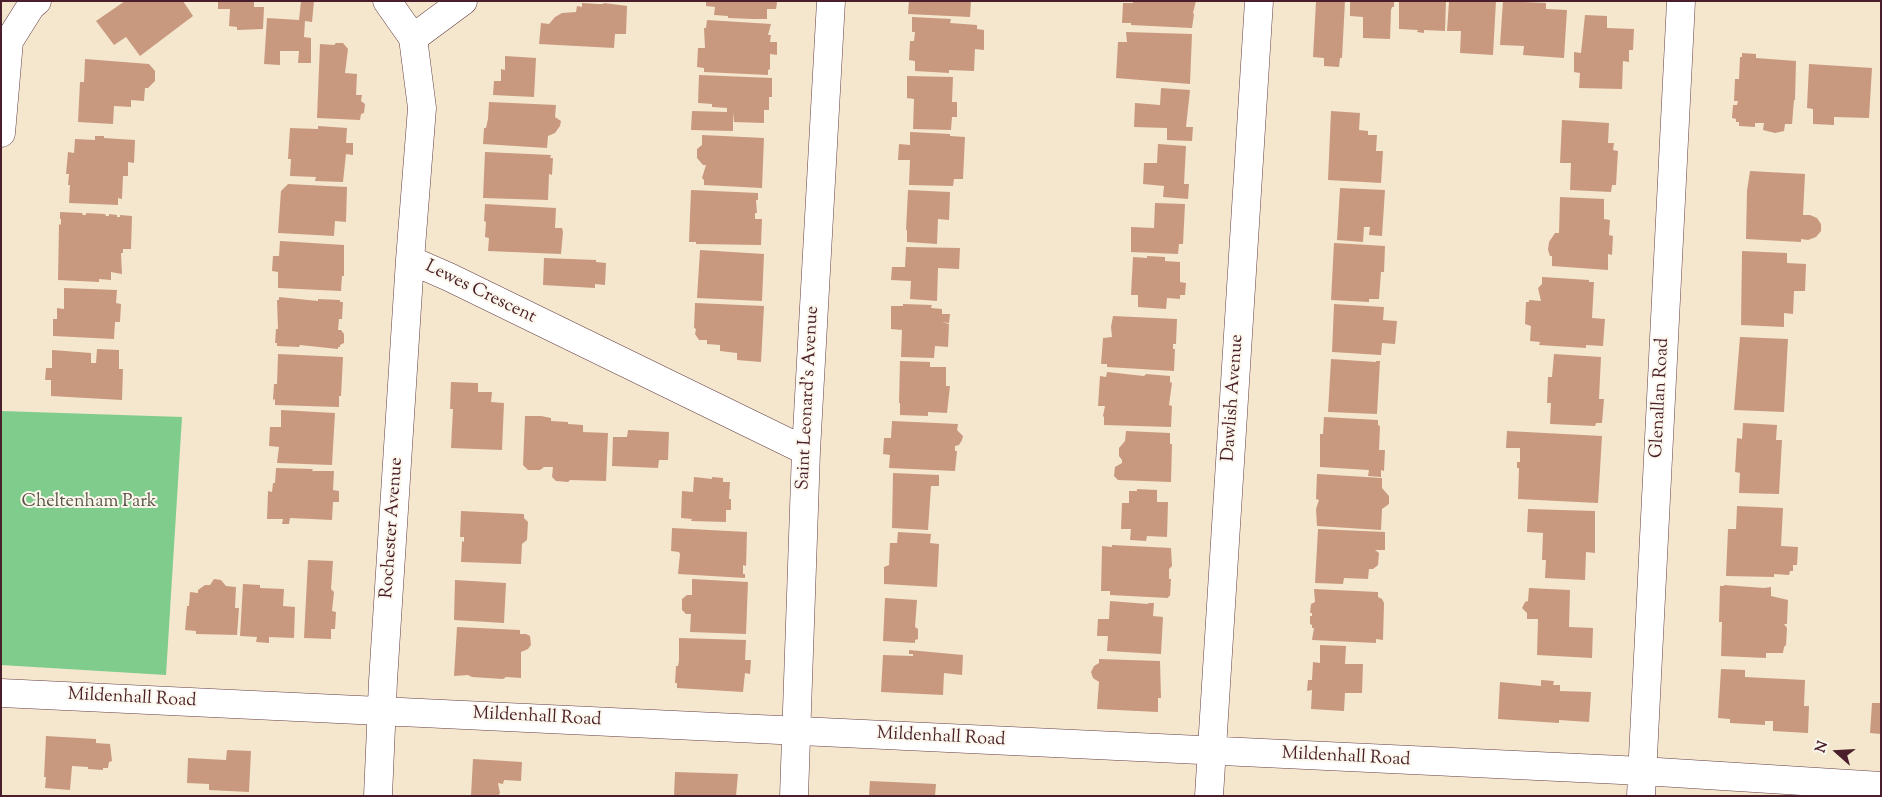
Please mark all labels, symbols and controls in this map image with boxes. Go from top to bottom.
street label: Lewes Crescent [421,257,539,329]
street label: Saint Leonard's Avenue [793,305,825,491]
street label: Dawlish Avenue [1219,334,1249,462]
street label: Glenallan Road [1647,337,1675,459]
street label: Rochester Avenue [377,457,409,599]
park label: Cheltenham Park [21,492,157,514]
street label: Mildenhall Road [67,685,197,713]
street label: Mildenhall Road [472,704,602,732]
street label: Mildenhall Road [876,724,1006,752]
north arrow [1812,727,1862,777]
text: N [1812,739,1834,756]
street label: Mildenhall Road [1281,744,1411,772]

